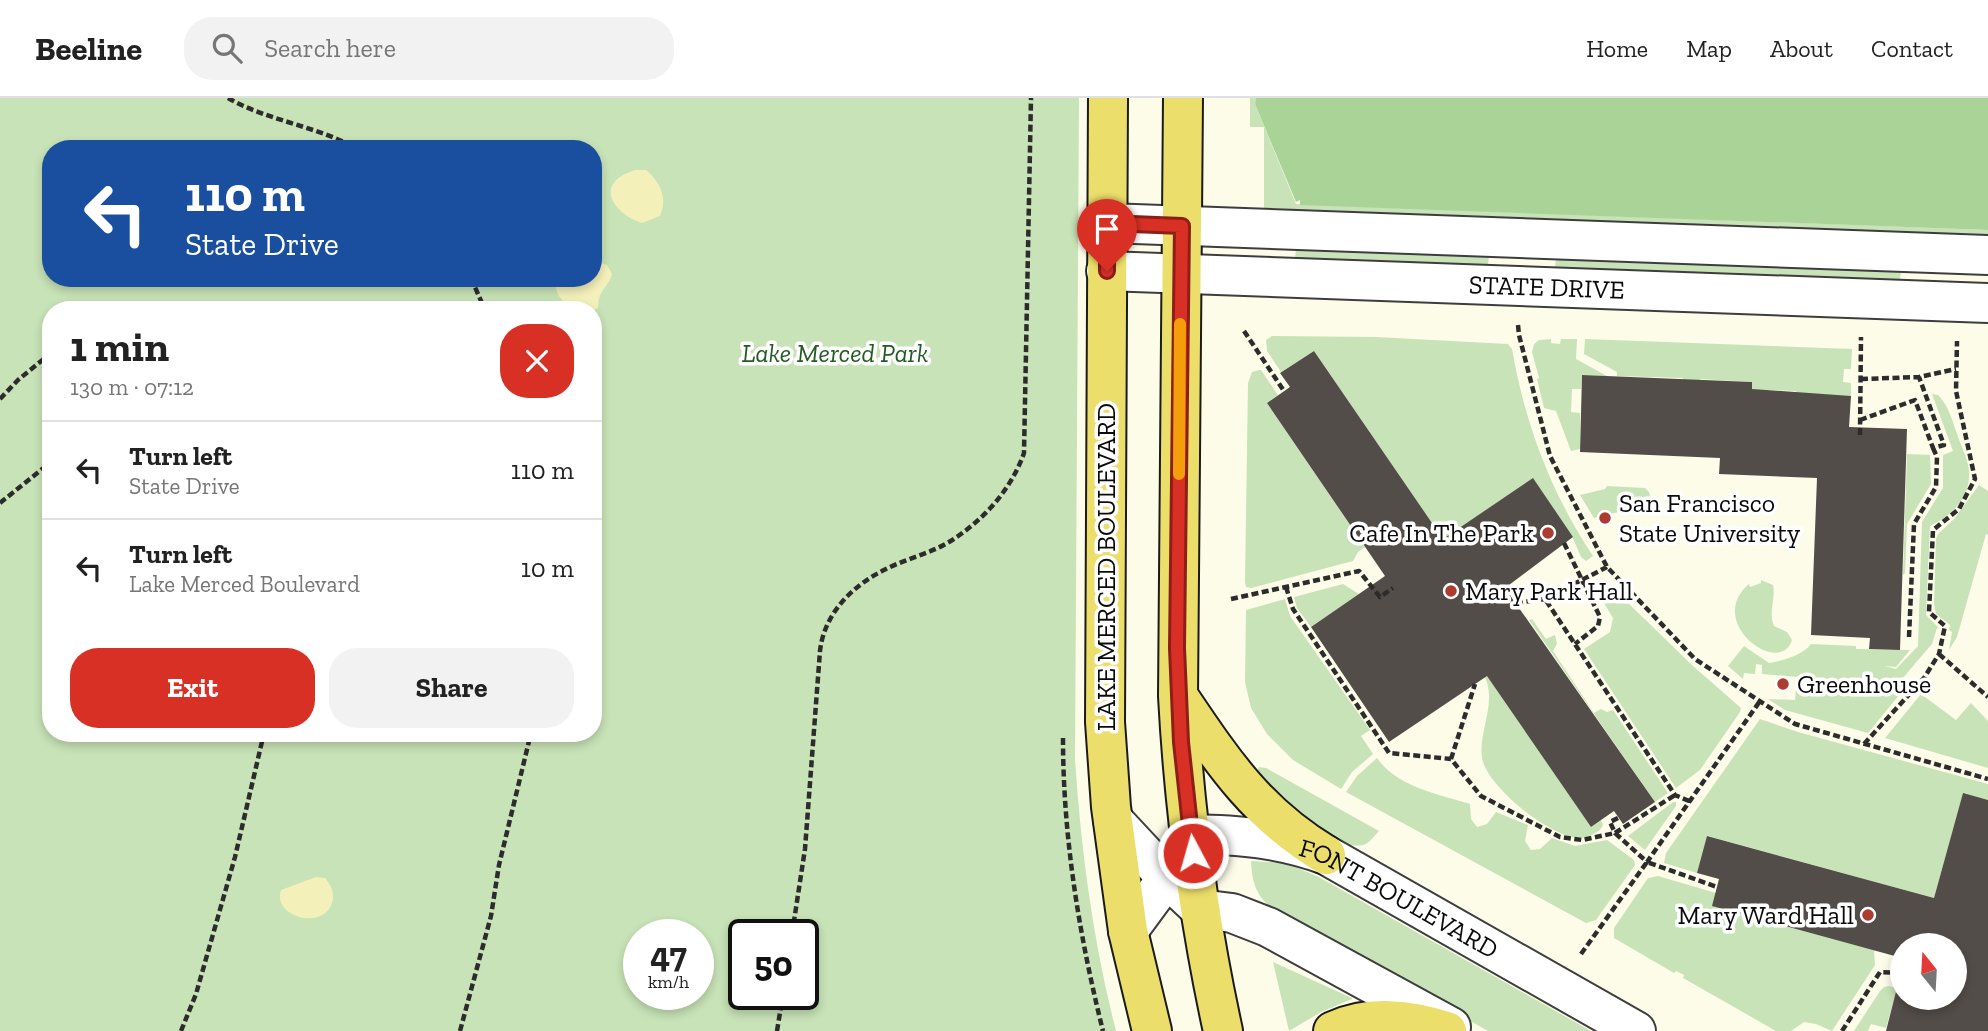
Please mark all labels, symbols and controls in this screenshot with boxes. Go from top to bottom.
search box [184,17,674,80]
text: Beeline [35,29,142,68]
icon: search [208,29,246,67]
text: Search here [264,32,396,64]
text: Home [1586,34,1648,63]
text: Map [1686,34,1732,63]
text: About [1770,34,1833,63]
text: Contact [1871,34,1953,63]
text: 110 m [185,165,305,224]
icon: left [70,168,161,259]
pin [1077,199,1137,271]
icon: arrive [1088,210,1126,248]
text: State Drive [185,225,339,263]
street label: STATE DRIVE [1468,268,1625,306]
text: 1 min [70,321,169,372]
button: close [500,324,574,398]
park label: Lake Merced Park [742,337,928,369]
text: 130 m · 07:12 [70,373,194,401]
street label: LAKE MERCED BOULEVARD [1090,403,1122,731]
text: Turn left [129,440,232,472]
icon: left [70,451,108,489]
text: 110 m [511,454,574,486]
text: State Drive [129,472,240,500]
place label: San Francisco State University [1619,487,1801,549]
marker: San Francisco State University [1597,510,1613,526]
place label: Cafe In The Park [1349,517,1534,549]
marker: Cafe In The Park [1540,525,1556,541]
text: Turn left [129,538,232,570]
icon: left [70,549,108,587]
text: 10 m [521,552,574,584]
text: Lake Merced Boulevard [129,570,360,598]
place label: Mary Park Hall [1465,575,1633,607]
marker: Mary Park Hall [1443,583,1459,599]
button: Exit [70,648,315,728]
button: Share [329,648,574,728]
place label: Greenhouse [1797,668,1931,700]
marker: Greenhouse [1775,676,1791,692]
position arrow [1156,816,1230,890]
street label: FONT BOULEVARD [1296,831,1504,966]
place label: Mary Ward Hall [1678,899,1854,931]
marker: Mary Ward Hall [1860,907,1876,923]
speed limit sign: 50 [728,919,819,1010]
north arrow [1890,933,1967,1010]
map controls [1890,933,1967,1010]
text: 47 [650,934,687,976]
text: km/h [648,971,689,993]

